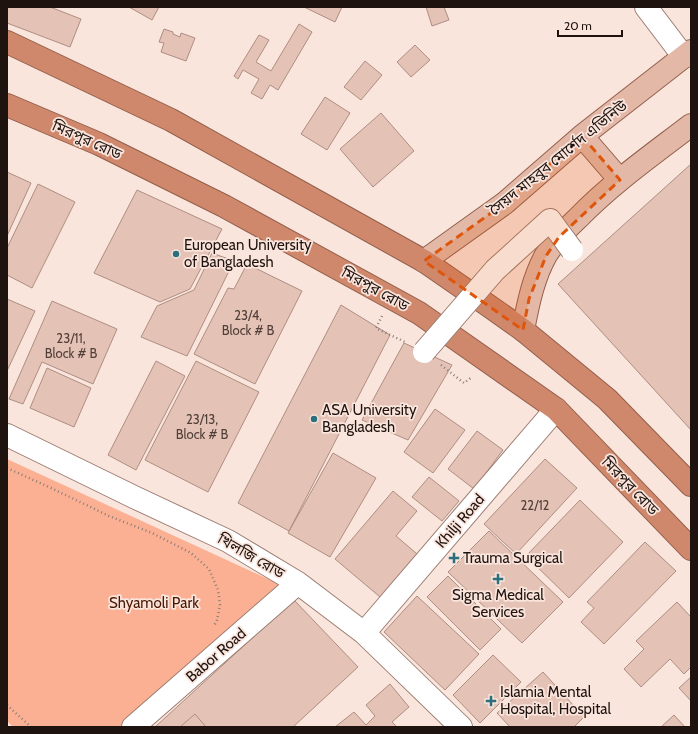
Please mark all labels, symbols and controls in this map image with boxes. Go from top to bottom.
scale bar [558,12,622,38]
text: 20 m [564,18,592,33]
street label: সৈয়দ মাহবুব মোর্শেদ এভিনিউ [484,96,631,220]
street label: মিরপুর রোড [49,116,125,163]
place label: European University of Bangladesh [184,236,312,271]
marker: European University of Bangladesh [171,249,181,259]
street label: মিরপুর রোড [337,263,412,315]
house number: 23/4, Block # B [222,307,274,338]
house number: 23/11, Block # B [45,330,97,361]
place label: ASA University Bangladesh [322,401,417,436]
house number: 23/13, Block # B [176,411,228,442]
marker: ASA University Bangladesh [309,414,319,424]
street label: মিরপুর রোড [597,452,662,519]
street label: Khilji Road [432,490,488,552]
house number: 22/12 [521,497,550,513]
street label: খিলজি রোড [214,529,288,582]
place label: Trauma Surgical [463,549,563,567]
marker: Trauma Surgical [448,552,460,564]
marker: Sigma Medical Services [492,573,504,585]
place label: Sigma Medical Services [452,586,544,621]
park label: Shyamoli Park [109,594,199,612]
street label: Babor Road [182,624,250,686]
place label: Islamia Mental Hospital, Hospital [500,683,611,718]
marker: Islamia Mental Hospital, Hospital [485,695,497,707]

